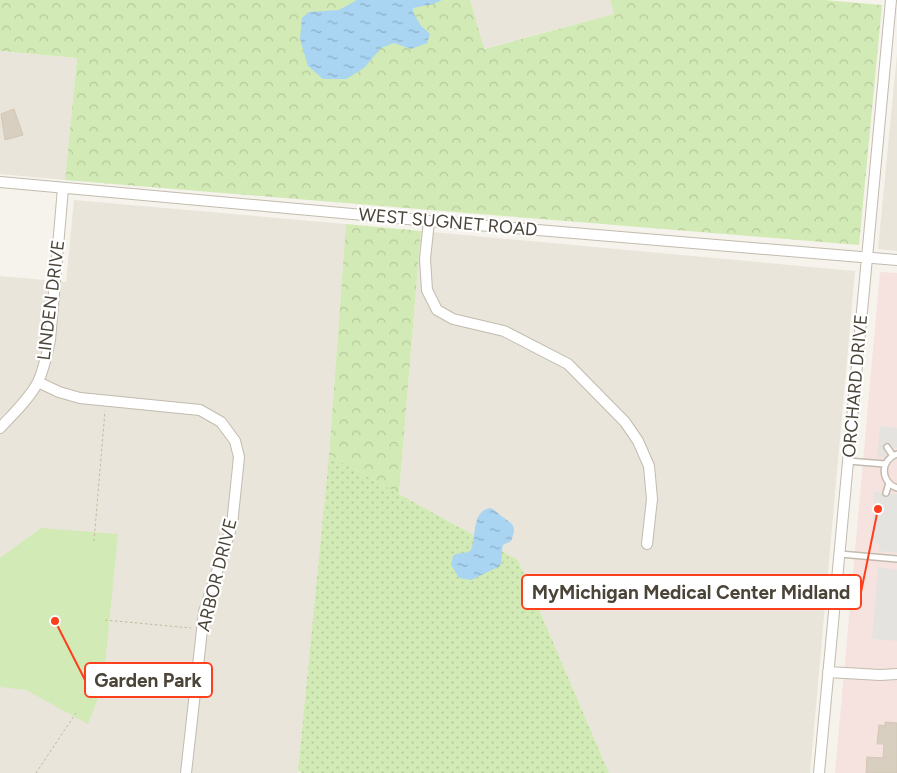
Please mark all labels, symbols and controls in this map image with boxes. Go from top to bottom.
street label: WEST SUGNET ROAD [358,203,538,241]
street label: LINDEN DRIVE [33,238,69,362]
street label: ORCHARD DRIVE [838,313,872,459]
street label: ARBOR DRIVE [192,516,242,634]
callout: MyMichigan Medical Center Midland [522,575,861,609]
text: MyMichigan Medical Center Midland [532,581,850,604]
callout: Garden Park [85,663,212,697]
text: Garden Park [94,669,202,692]

